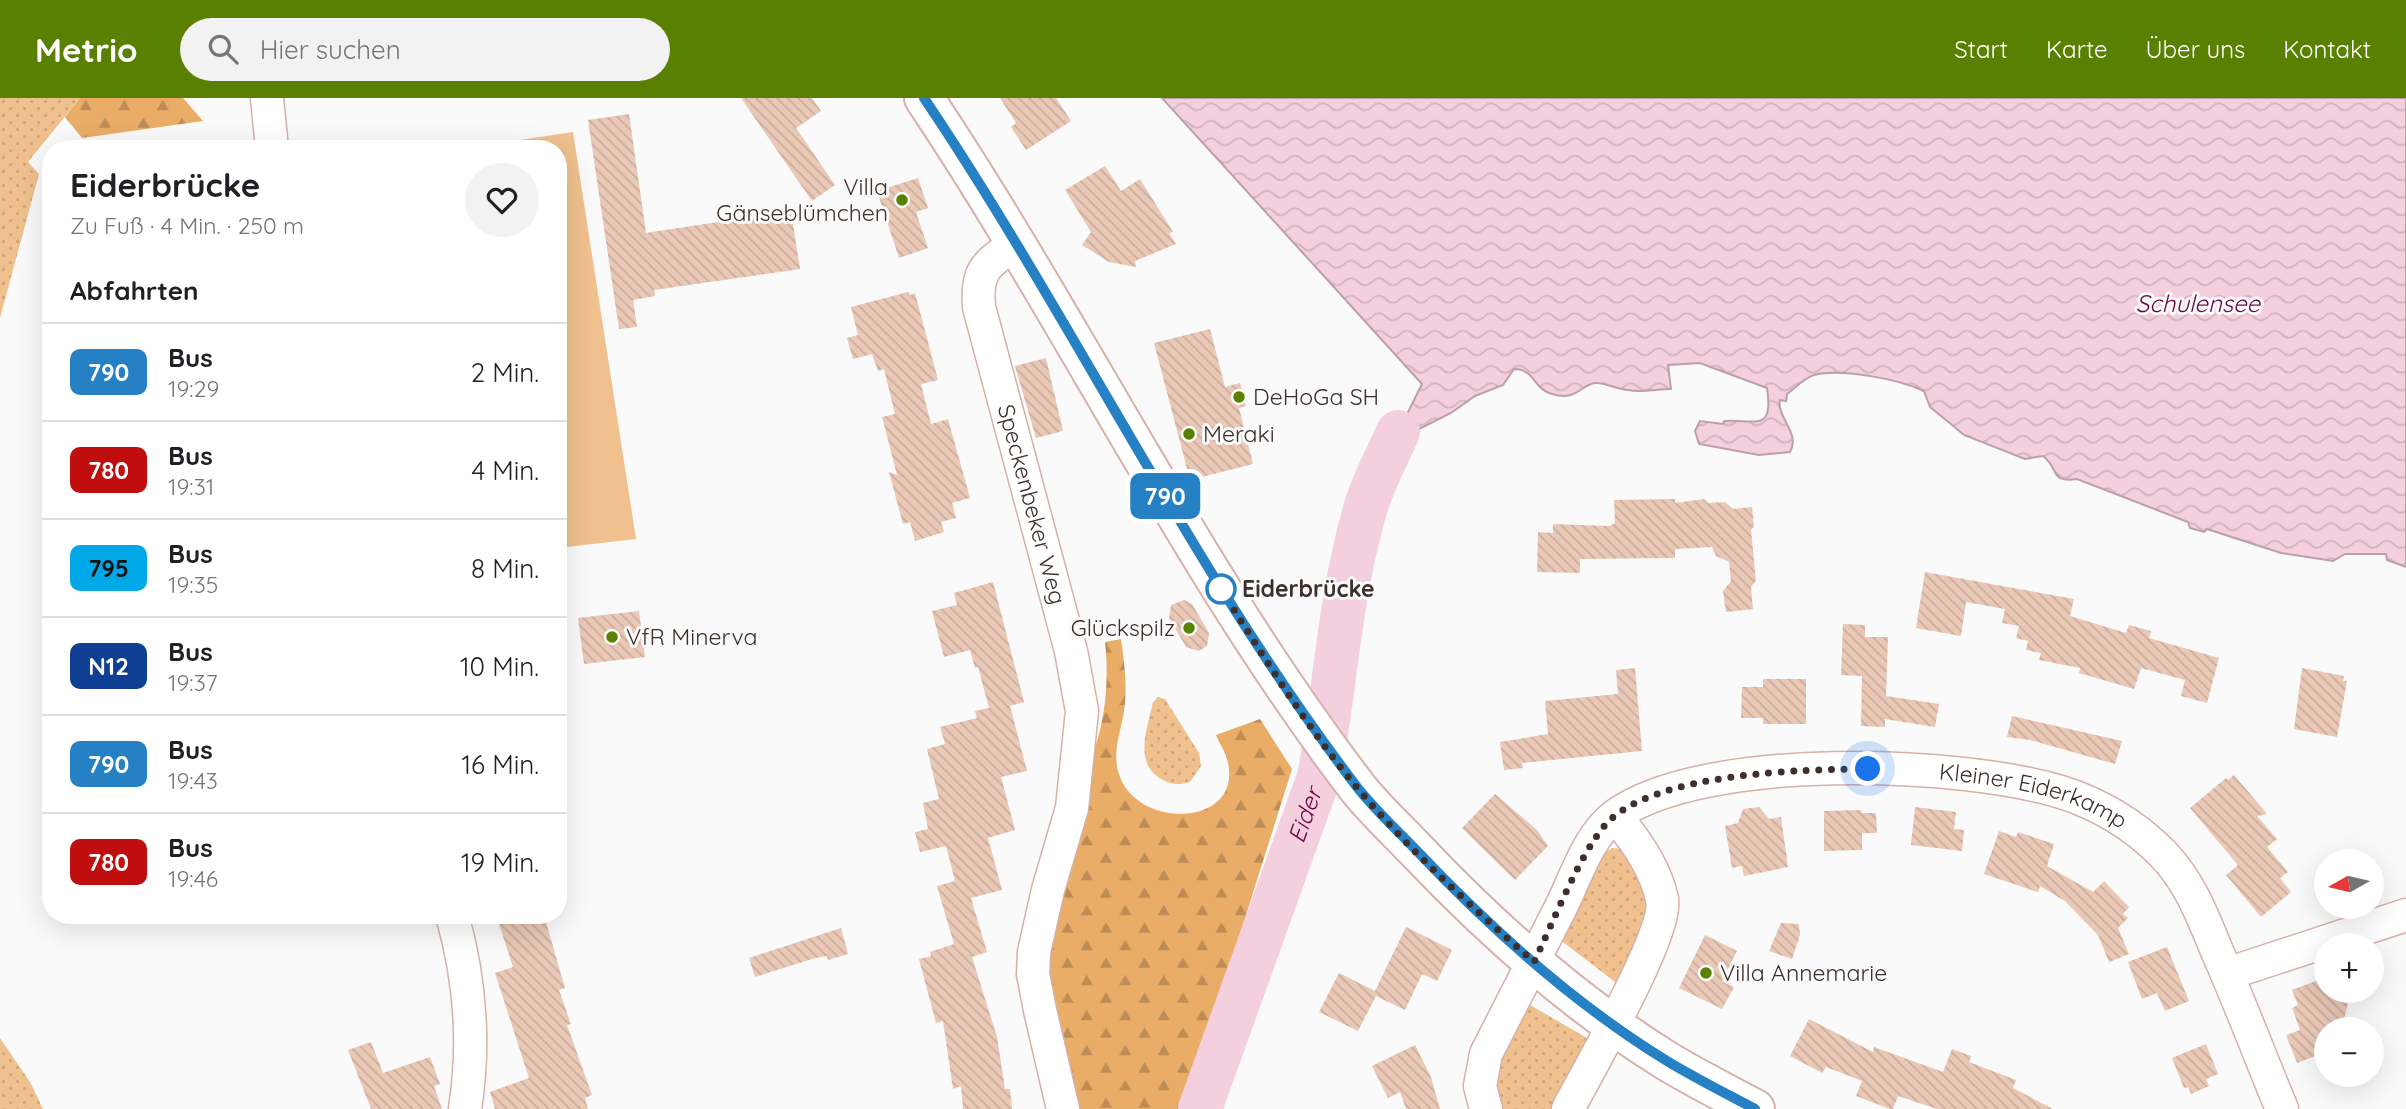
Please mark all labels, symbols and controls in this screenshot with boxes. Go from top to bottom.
search box [180,18,670,81]
text: Metrio [35,29,138,70]
icon: search [204,30,242,68]
text: Hier suchen [260,33,401,66]
text: Start [1954,34,2008,64]
text: Karte [2046,34,2107,64]
text: Über uns [2145,34,2245,64]
text: Kontakt [2283,34,2371,64]
button: heart [465,163,539,237]
text: Eiderbrücke [70,164,260,205]
place label: Villa Gänseblümchen [716,172,888,227]
marker: Villa Gänseblümchen [894,192,910,208]
text: Zu Fuß · 4 Min. · 250 m [70,211,304,240]
text: Abfahrten [70,274,199,307]
water label: Schulensee [2136,288,2262,318]
text: Bus [168,341,213,374]
text: 2 Min. [471,356,539,389]
text: 790 [88,357,129,387]
text: 19:29 [168,374,219,403]
place label: DeHoGa SH [1253,382,1379,411]
marker: DeHoGa SH [1231,389,1247,405]
street label: Speckenbeker Weg [992,401,1073,607]
place label: Meraki [1203,419,1275,448]
marker: Meraki [1181,426,1197,442]
text: Bus [168,439,213,472]
text: 4 Min. [471,454,539,487]
text: 780 [88,455,129,485]
text: 19:31 [168,472,214,501]
line badge: 790 [1125,473,1205,519]
text: 790 [1144,481,1186,511]
text: Bus [168,537,213,570]
text: 8 Min. [471,552,539,585]
text: 795 [88,553,129,583]
text: 19:35 [168,570,218,599]
marker: Eiderbrücke [1206,574,1236,604]
place label: Eiderbrücke [1242,574,1375,603]
place label: Glückspilz [1071,613,1175,642]
marker: Glückspilz [1181,620,1197,636]
place label: VfR Minerva [626,622,758,651]
marker: VfR Minerva [604,629,620,645]
text: Bus [168,635,213,668]
text: 10 Min. [460,650,539,683]
text: N12 [88,651,129,681]
text: 19:37 [168,668,218,697]
text: Bus [168,733,213,766]
text: 16 Min. [461,748,539,781]
text: 790 [88,749,129,779]
your location [1850,751,1885,786]
street label: Kleiner Eiderkamp [1938,757,2133,834]
text: 19:43 [168,766,218,795]
water label: Eider [1281,781,1329,846]
text: Bus [168,831,213,864]
text: 19 Min. [461,846,539,879]
text: 780 [88,847,129,877]
north arrow [2314,849,2384,919]
map controls [2314,849,2384,1087]
text: 19:46 [168,864,218,893]
button: + [2314,933,2384,1003]
place label: Villa Annemarie [1720,958,1887,987]
marker: Villa Annemarie [1698,965,1714,981]
button: − [2314,1017,2384,1087]

